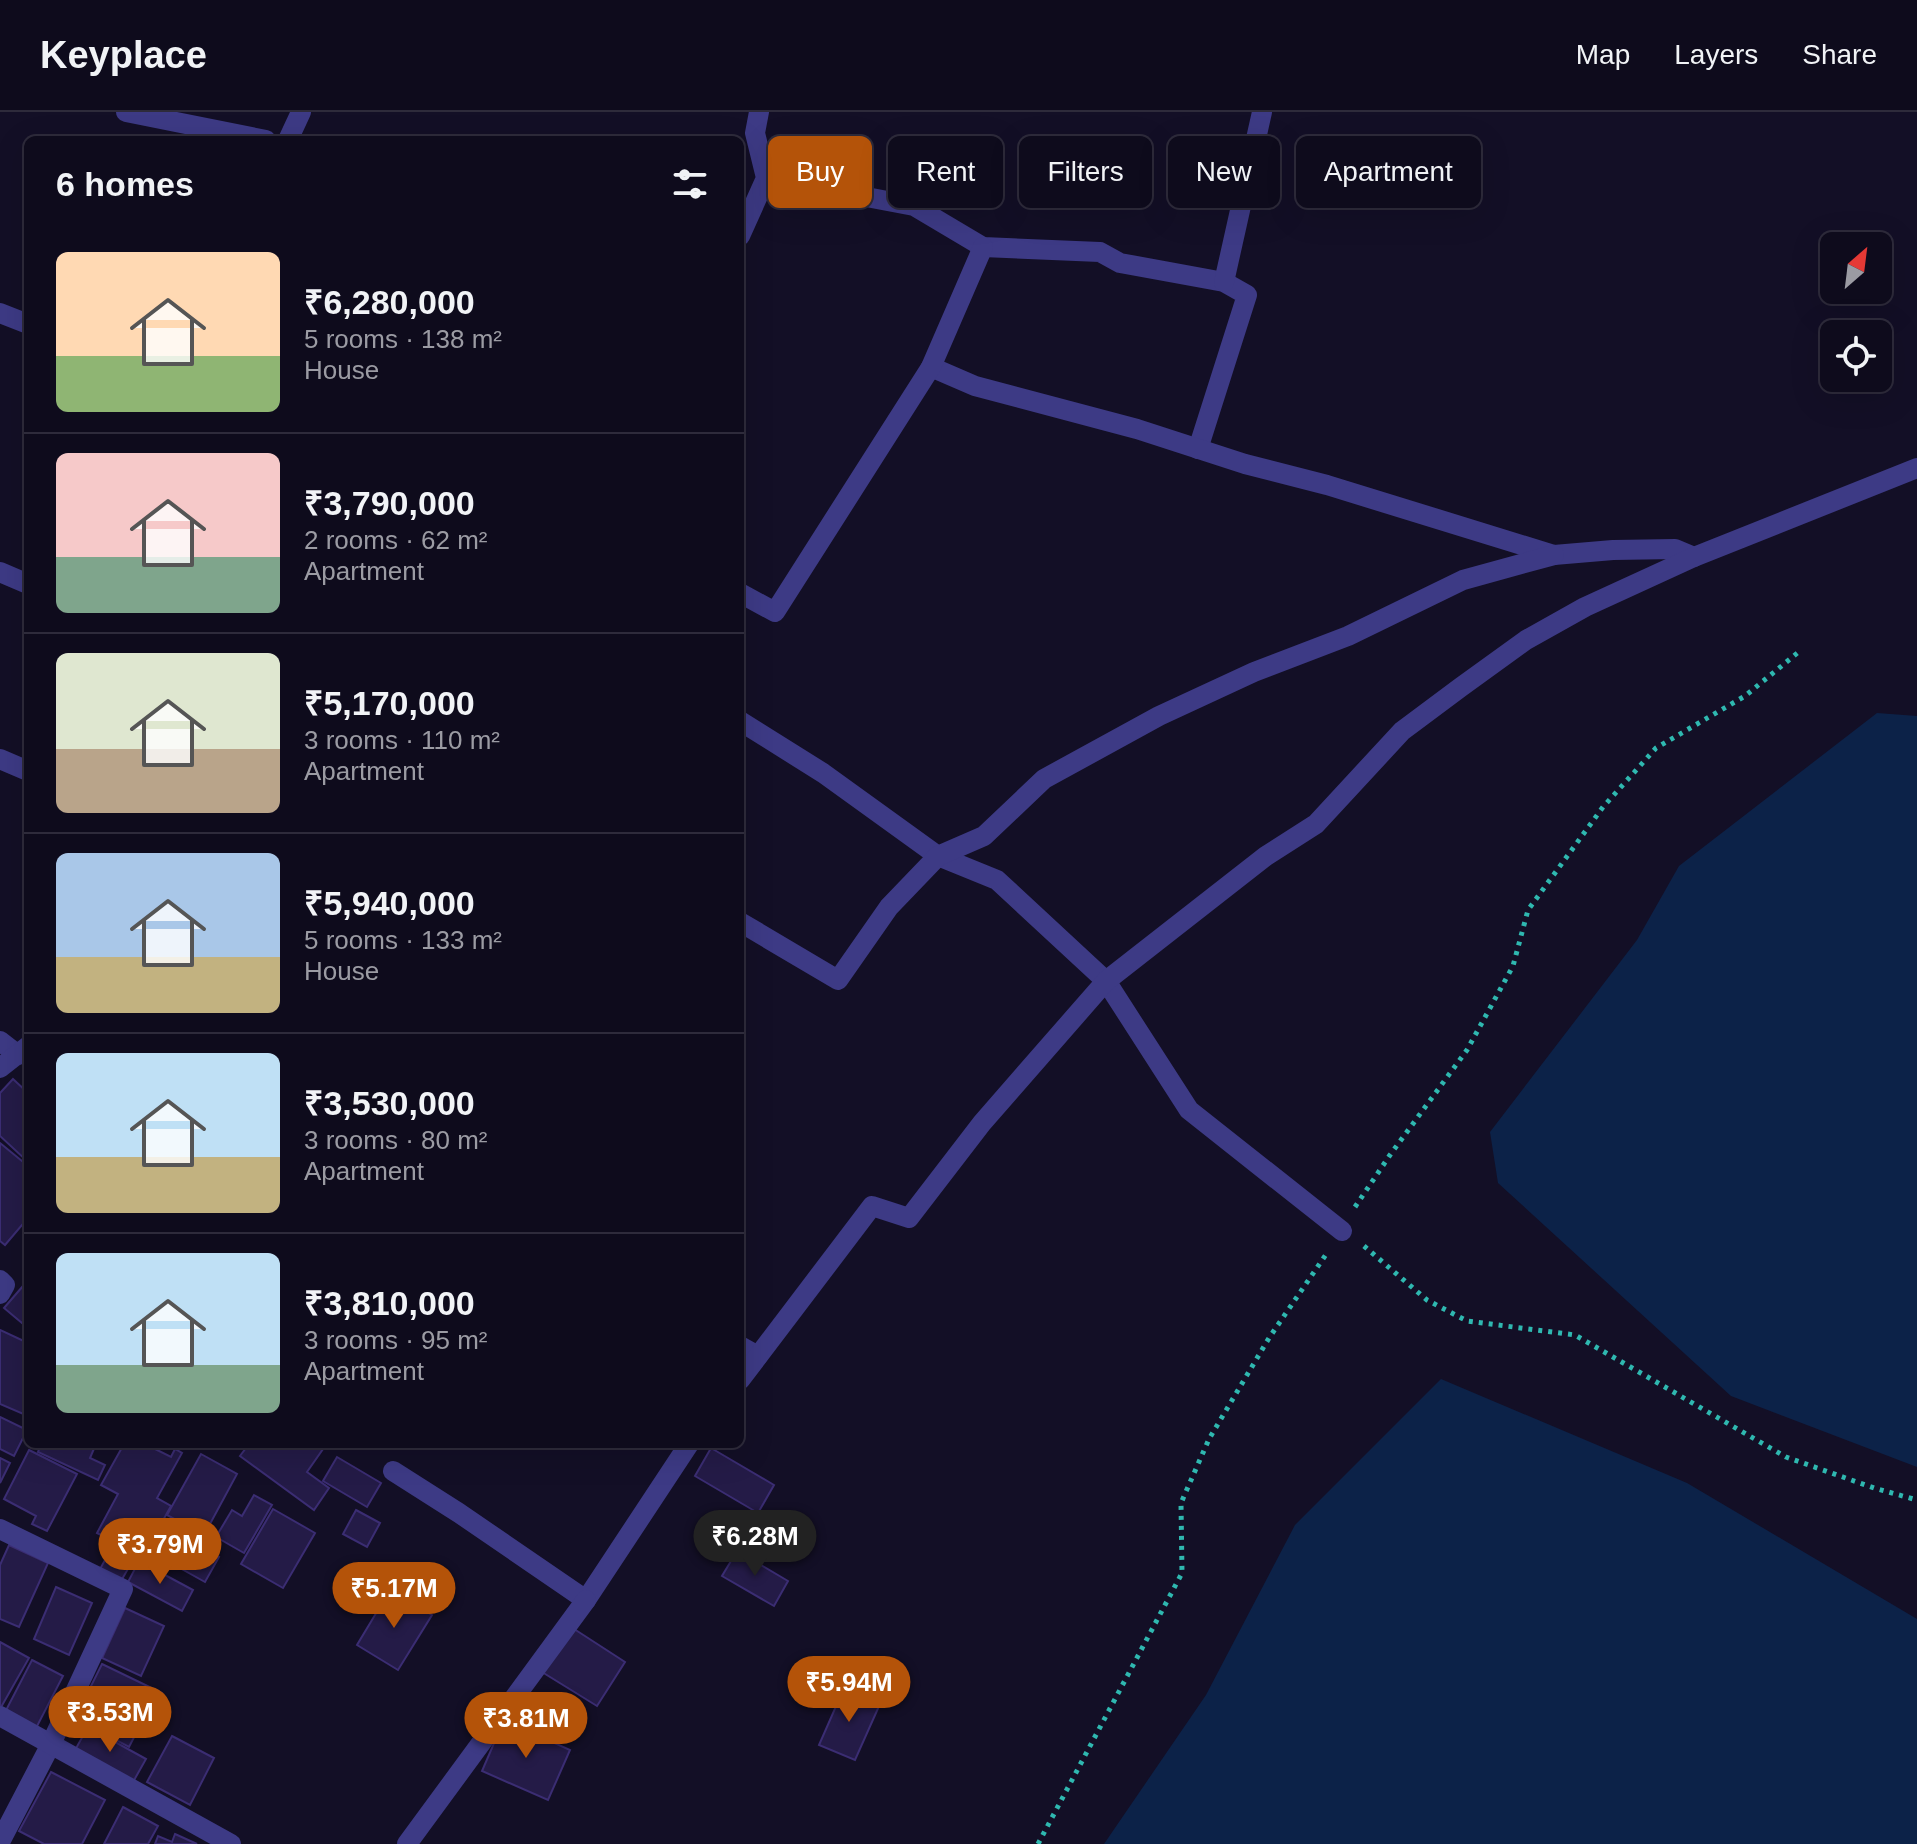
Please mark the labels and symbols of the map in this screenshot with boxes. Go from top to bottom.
north arrow [1820,232,1892,304]
pin: ₹6.28M [690,1510,820,1578]
pin: ₹3.79M [95,1518,225,1586]
pin: ₹5.17M [329,1562,459,1630]
pin: ₹5.94M [784,1656,914,1724]
pin: ₹3.53M [45,1686,175,1754]
pin: ₹3.81M [461,1692,591,1760]

